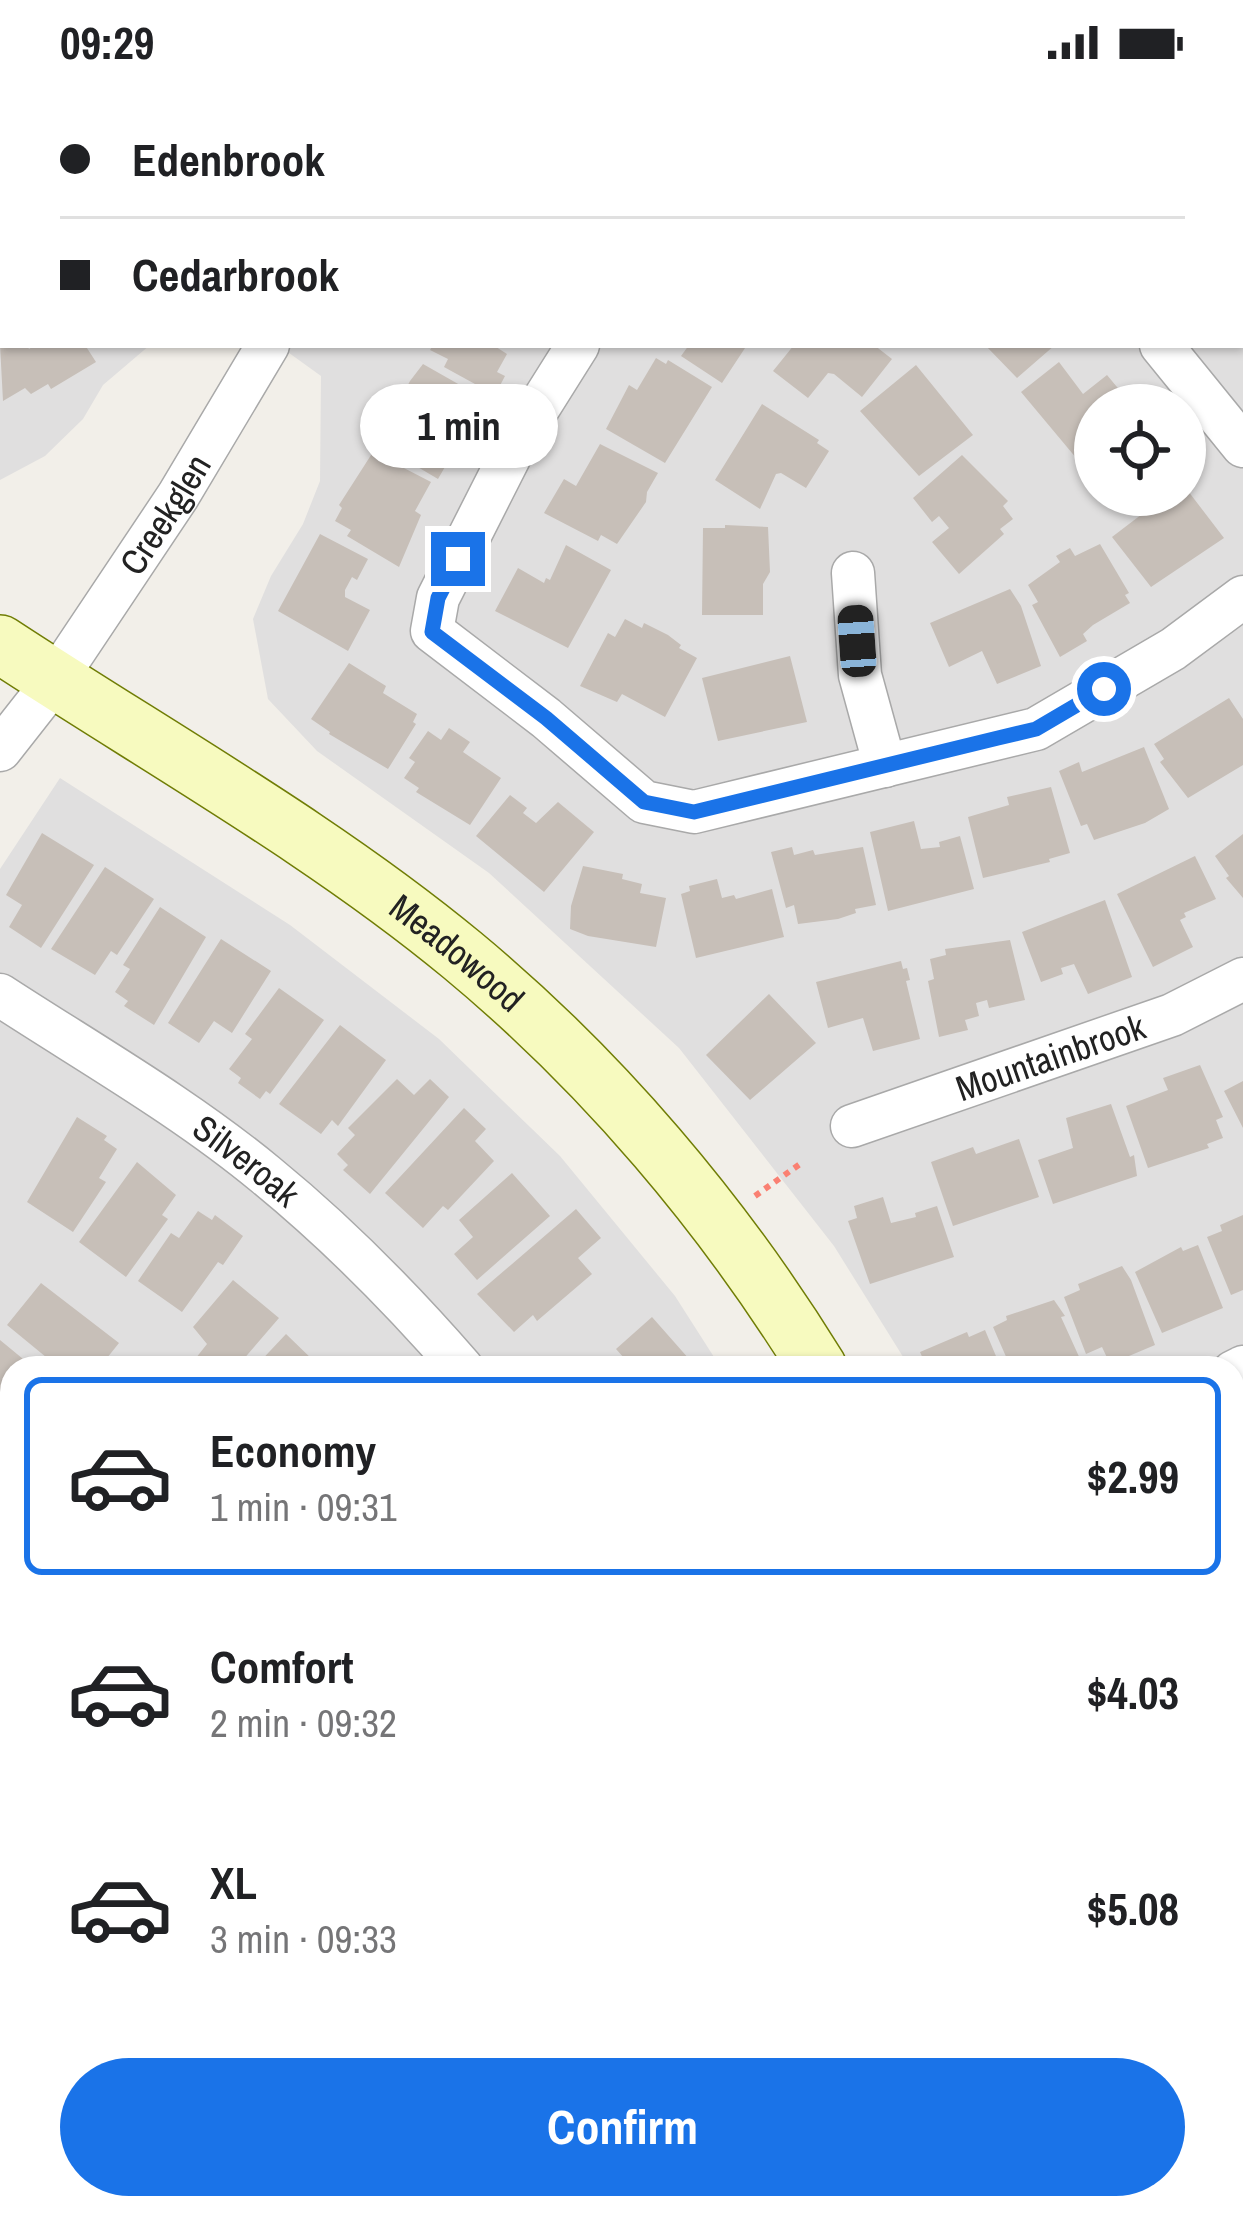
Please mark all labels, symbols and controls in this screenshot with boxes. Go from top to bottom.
text: 09:29 [60,12,154,73]
text: Edenbrook [132,129,325,190]
text: Cedarbrook [132,244,339,305]
map controls [1074,384,1206,516]
button: locate [1074,384,1206,516]
callout: 1 min [359,385,557,469]
text: 1 min [417,400,501,452]
street label: Creekglen [108,445,222,584]
route end [431,532,485,586]
car [837,604,877,678]
route start [1077,662,1131,716]
street label: Meadowood [380,883,535,1022]
street label: Mountainbrook [949,1002,1152,1112]
street label: Silveroak [184,1103,310,1217]
text: Economy [210,1420,376,1481]
icon: car [66,1422,174,1530]
text: $2.99 [1087,1446,1179,1507]
text: 1 min · 09:31 [210,1481,397,1533]
text: Comfort [210,1636,353,1697]
icon: car [66,1638,174,1746]
text: $4.03 [1087,1662,1179,1723]
text: 2 min · 09:32 [210,1697,397,1749]
text: XL [210,1852,257,1913]
icon: car [66,1854,174,1962]
text: $5.08 [1087,1878,1179,1939]
text: 3 min · 09:33 [210,1913,397,1965]
button: Confirm [60,2058,1185,2196]

